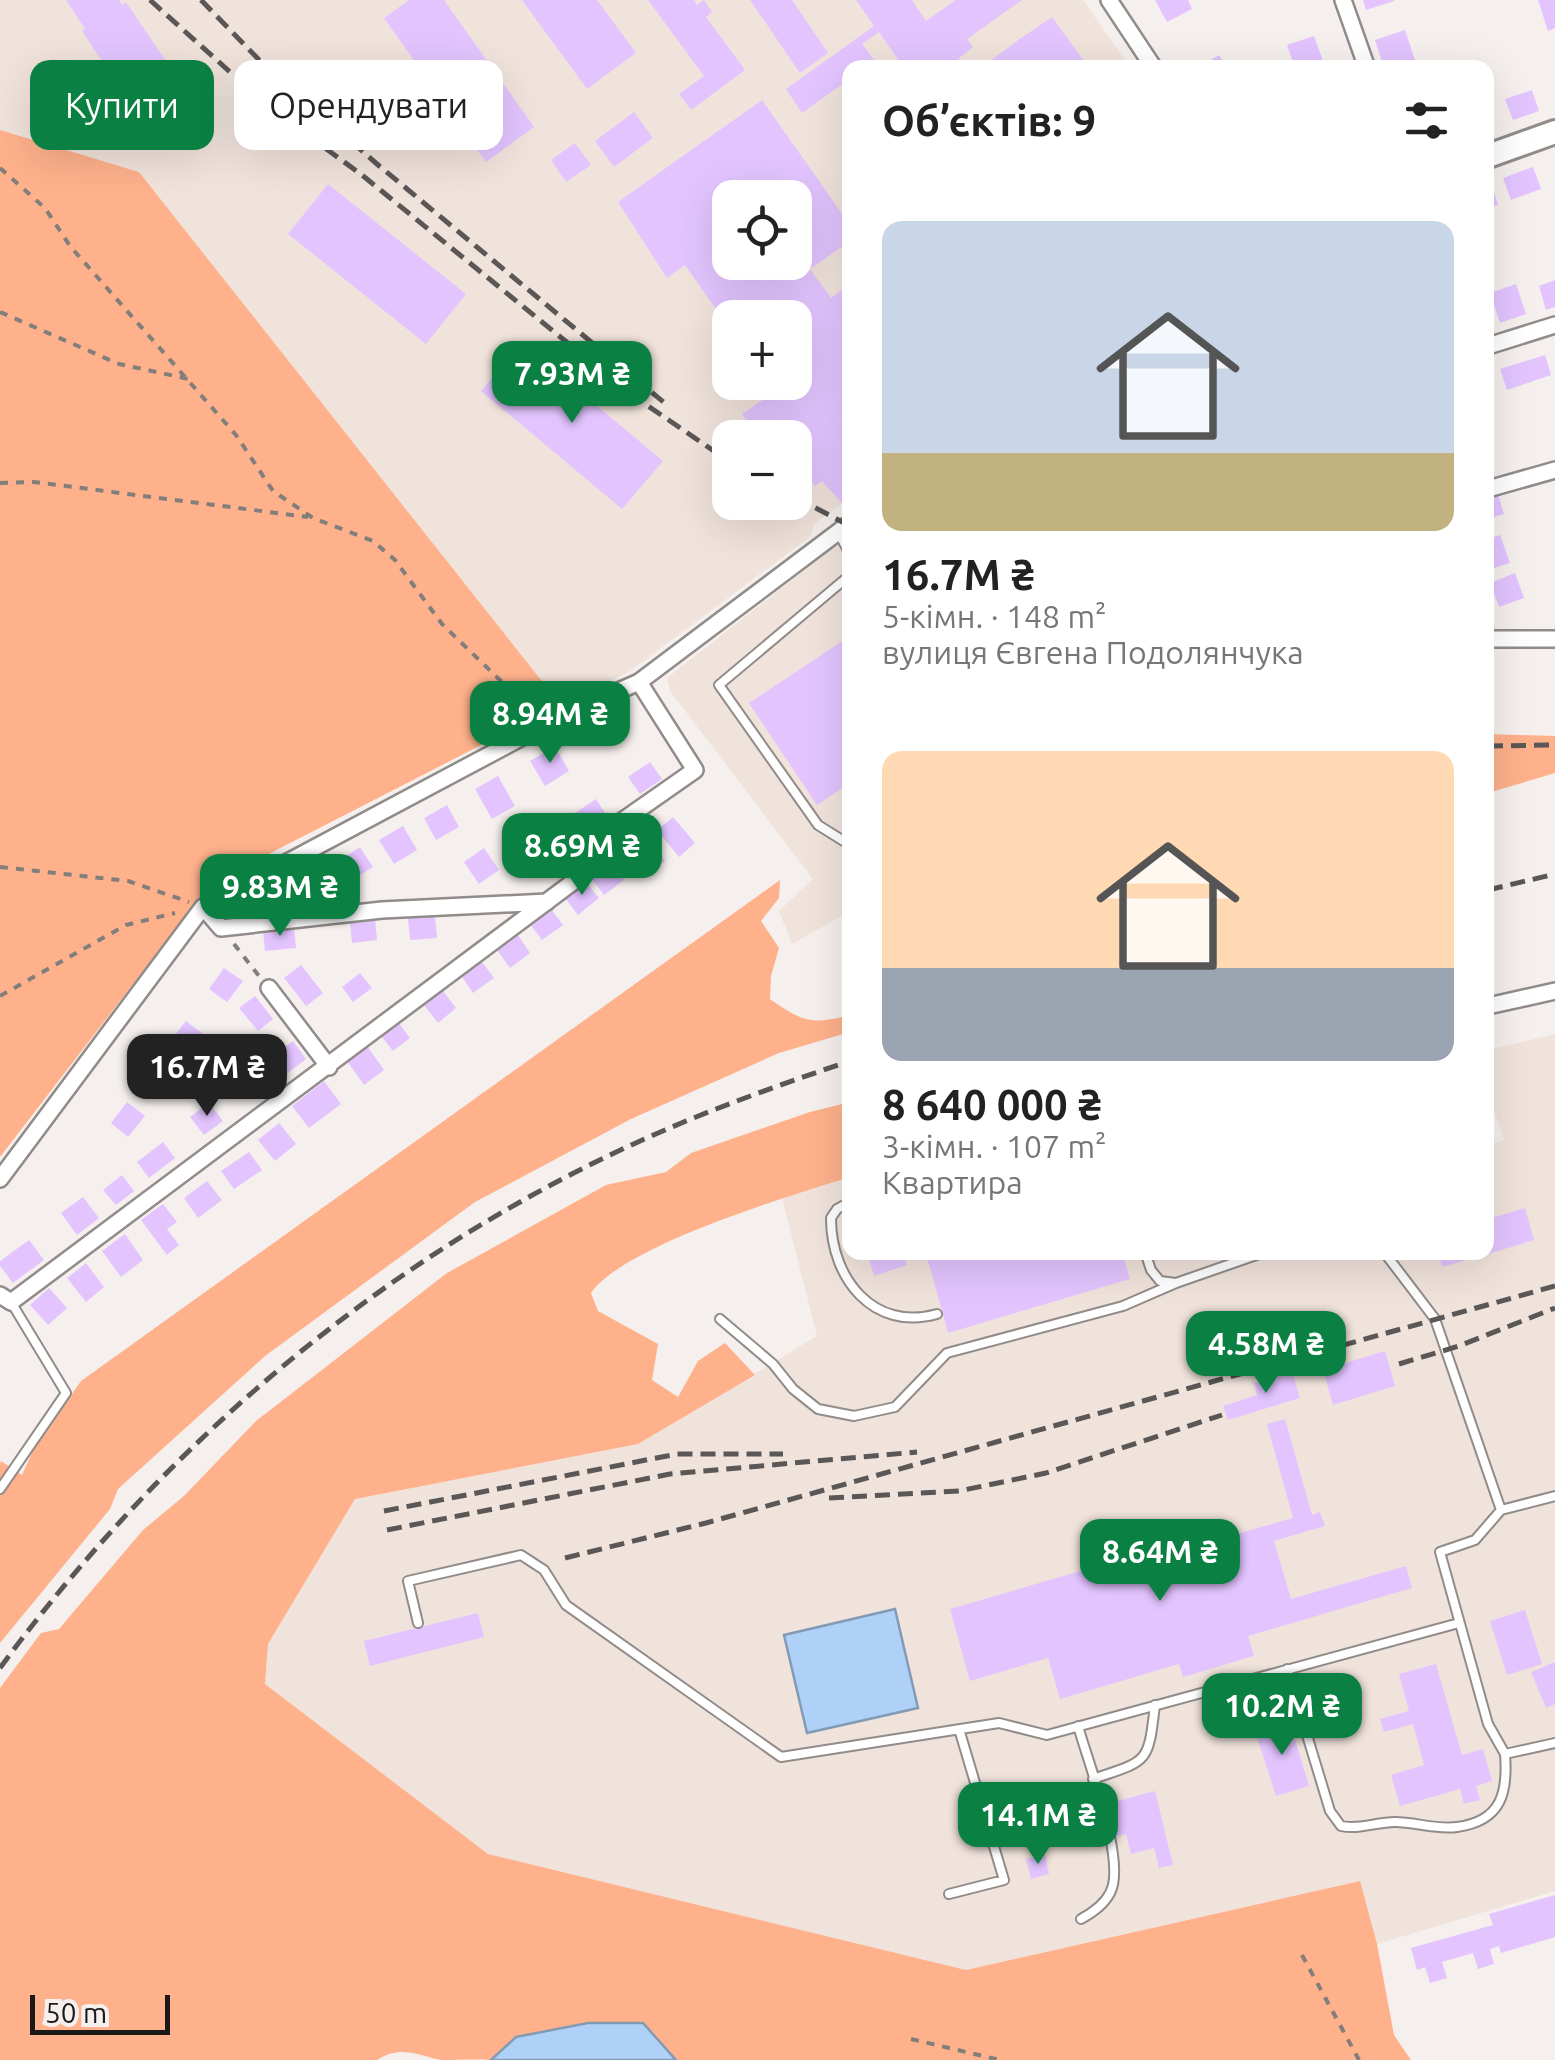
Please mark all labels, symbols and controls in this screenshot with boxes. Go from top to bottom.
chip: Купити [30,60,214,150]
chip: Орендувати [234,60,503,150]
icon: filters [1399,93,1454,148]
text: Об’єктів: 9 [882,97,1096,144]
map controls [712,180,812,520]
button: locate [712,180,812,280]
icon: home [1078,286,1258,466]
button: + [712,300,812,400]
pin: 7.93M ₴ [480,341,664,426]
text: 7.93M ₴ [514,355,630,391]
button: − [712,420,812,520]
text: 16.7M ₴ [882,551,1034,598]
text: 5-кімн. · 148 m² [882,598,1107,634]
text: вулиця Євгена Подолянчука [882,634,1304,670]
pin: 8.94M ₴ [458,681,642,766]
text: 8.94M ₴ [492,695,608,731]
pin: 8.69M ₴ [490,813,674,898]
icon: home [1078,816,1258,996]
text: 8.69M ₴ [524,827,640,863]
pin: 9.83M ₴ [188,854,372,939]
text: 9.83M ₴ [222,868,338,904]
pin: 16.7M ₴ [115,1034,299,1119]
text: 16.7M ₴ [149,1048,265,1084]
text: 8 640 000 ₴ [882,1081,1101,1128]
text: 3-кімн. · 107 m² [882,1128,1107,1164]
text: Квартира [882,1164,1023,1200]
pin: 4.58M ₴ [1174,1311,1358,1396]
text: 4.58M ₴ [1208,1325,1324,1361]
pin: 8.64M ₴ [1068,1519,1252,1604]
text: 8.64M ₴ [1102,1533,1218,1569]
pin: 10.2M ₴ [1190,1673,1374,1758]
text: 10.2M ₴ [1224,1687,1340,1723]
pin: 14.1M ₴ [946,1782,1130,1867]
text: 14.1M ₴ [980,1796,1096,1832]
scale bar [30,1990,170,2034]
text: 50 m [45,1997,107,2028]

